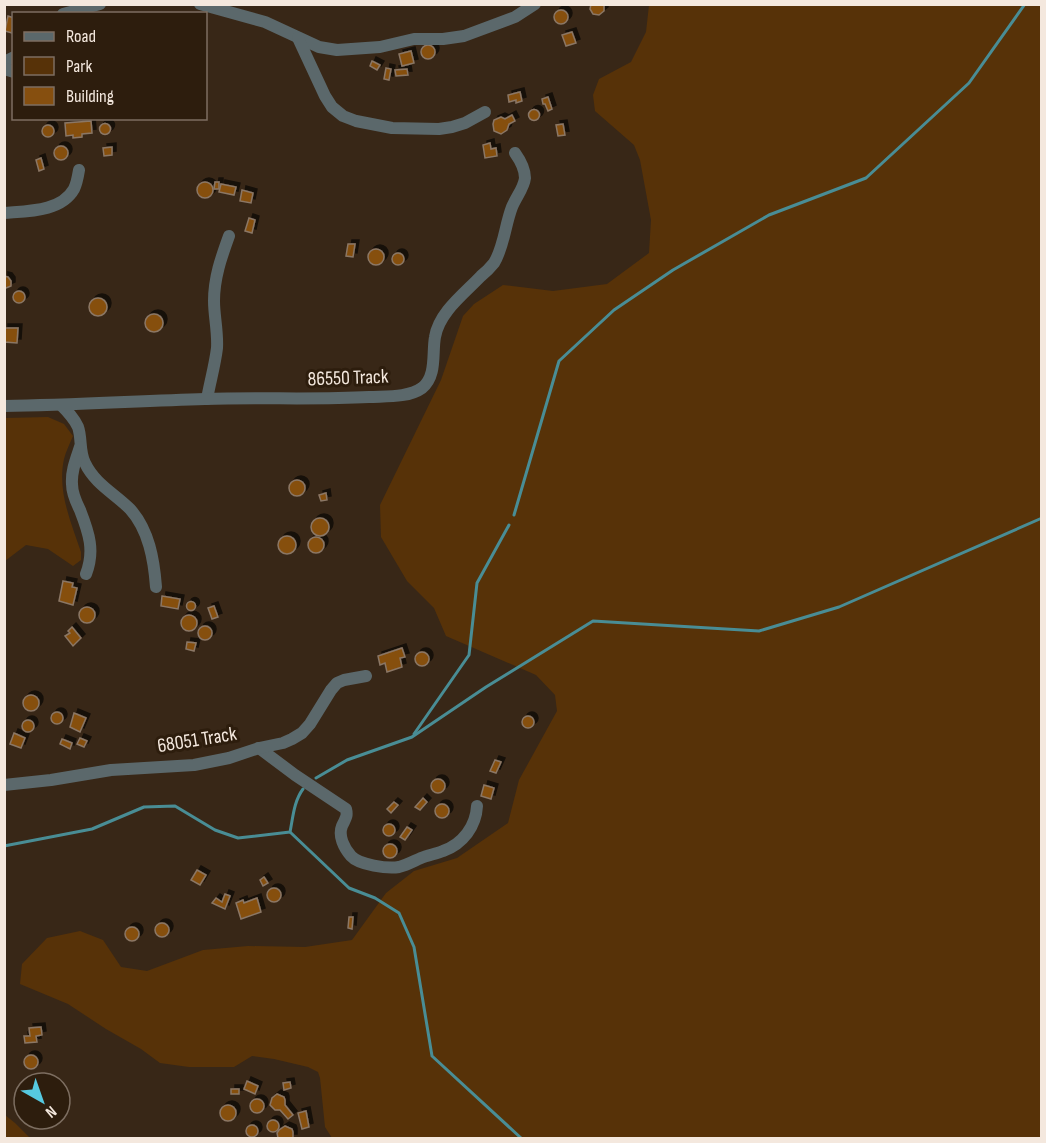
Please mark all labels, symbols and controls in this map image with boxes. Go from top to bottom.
legend [12,12,207,120]
text: Road [66,26,96,47]
text: Park [66,56,92,77]
text: Building [66,86,114,107]
street label: 86550 Track [307,365,389,391]
street label: 68051 Track [156,722,239,758]
north arrow [12,1071,72,1131]
text: N [41,1101,60,1121]

